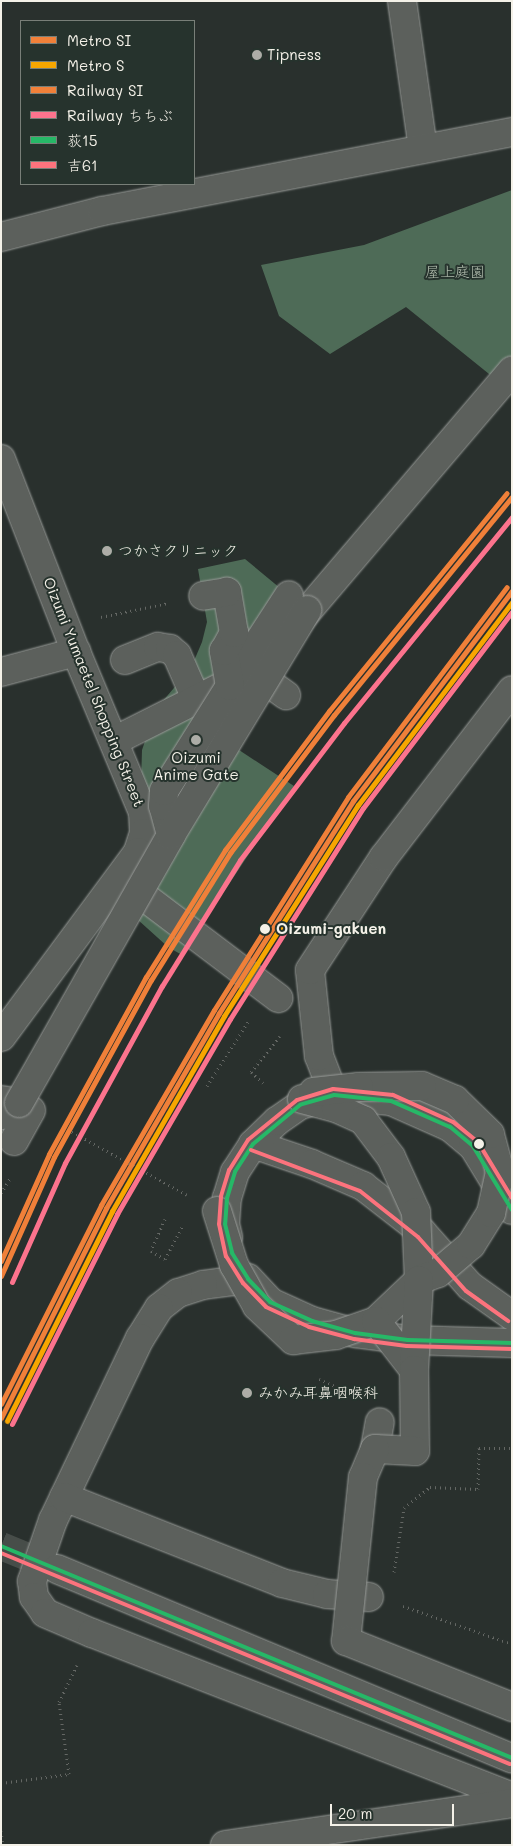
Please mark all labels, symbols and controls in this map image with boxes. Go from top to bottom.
legend [20,20,195,185]
text: Metro SI [67,30,131,50]
place label: Tipness [267,46,321,64]
marker: Tipness [251,49,263,61]
text: Metro S [67,55,125,75]
text: Railway SI [67,80,143,100]
text: Railway ちちぶ [67,105,173,125]
text: 荻15 [67,130,97,150]
text: 吉61 [67,155,98,175]
park label: 屋上庭園 [425,263,485,281]
place label: つかさクリニック [118,542,238,560]
marker: つかさクリニック [100,544,114,558]
street label: Oizumi Yumaetel Shopping Street [40,575,148,809]
marker: Oizumi Anime Gate [190,734,202,746]
place label: Oizumi Anime Gate [153,748,239,783]
place label: Oizumi-gakuen [276,920,386,938]
marker: Oizumi-gakuen [258,922,272,936]
unlabelled marker [474,1139,484,1149]
place label: みかみ耳鼻咽喉科 [258,1384,378,1402]
marker: みかみ耳鼻咽喉科 [240,1386,254,1400]
scale bar [333,1794,457,1826]
text: 20 m [338,1803,372,1823]

